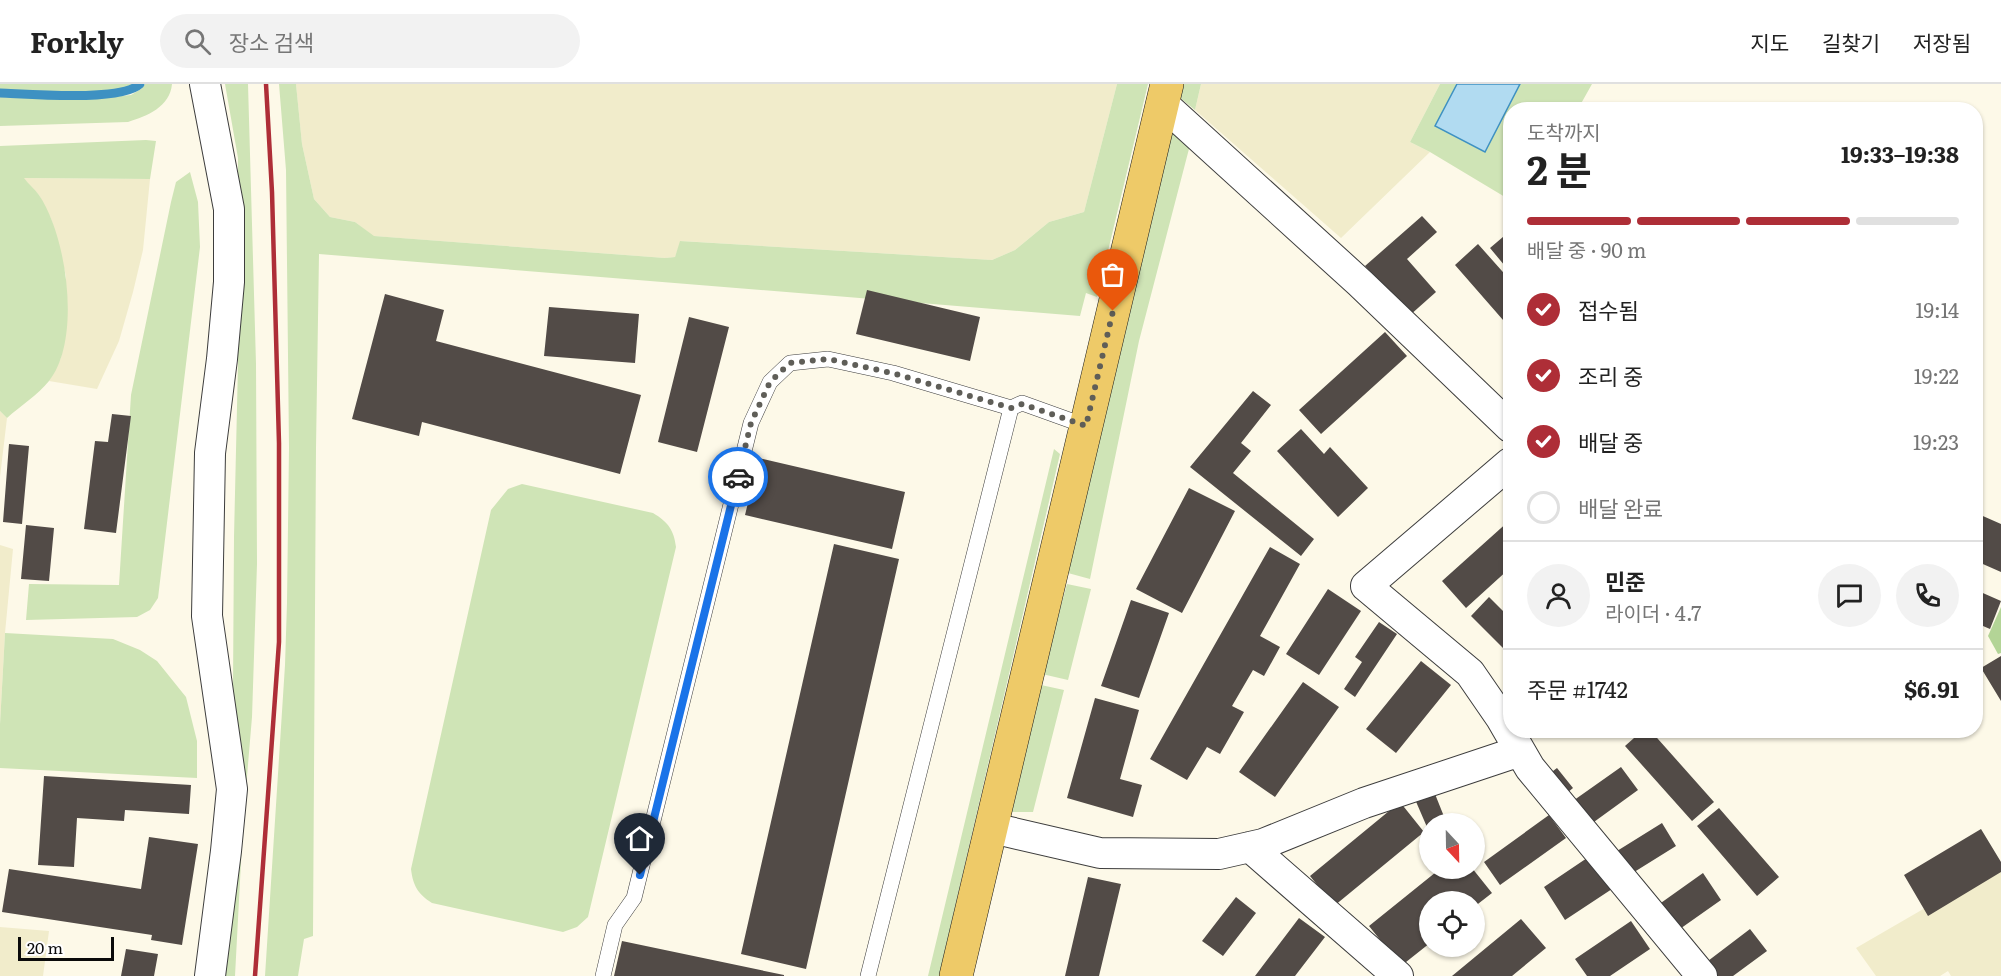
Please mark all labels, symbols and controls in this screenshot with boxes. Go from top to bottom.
search box [160,14,580,68]
text: Forkly [30,20,124,62]
icon: search [181,25,214,58]
text: 장소 검색 [229,25,314,58]
text: 지도 [1750,26,1789,57]
text: 길찾기 [1822,26,1880,57]
text: 저장됨 [1913,26,1971,57]
text: 도착까지 [1527,116,1601,146]
text: 19:33–19:38 [1841,137,1959,170]
text: 2 분 [1527,139,1592,197]
text: 배달 중 · 90 m [1527,234,1646,264]
pin [1087,249,1138,311]
icon: bag [1096,258,1129,291]
icon: check [1527,293,1560,326]
text: 접수됨 [1578,293,1639,326]
text: 19:14 [1915,294,1959,324]
icon: check [1527,359,1560,392]
text: 조리 중 [1578,359,1643,392]
text: 19:22 [1914,360,1959,390]
icon: check [1527,425,1560,458]
text: 배달 중 [1578,425,1643,458]
text: 19:23 [1913,426,1959,456]
courier [708,447,768,507]
icon: car [722,461,755,494]
text: 배달 완료 [1578,491,1663,524]
button: person [1527,564,1590,627]
text: 민준 [1605,564,1645,597]
button: chat [1818,564,1881,627]
button: phone [1896,564,1959,627]
text: 라이더 · 4.7 [1605,597,1701,627]
text: 주문 #1742 [1527,672,1628,705]
text: $6.91 [1904,672,1959,705]
pin [614,813,665,875]
north arrow [1419,813,1485,879]
map controls [1419,813,1485,957]
icon: home [623,822,656,855]
button: locate [1419,891,1485,957]
scale bar [18,934,114,962]
text: 20 m [27,935,63,959]

